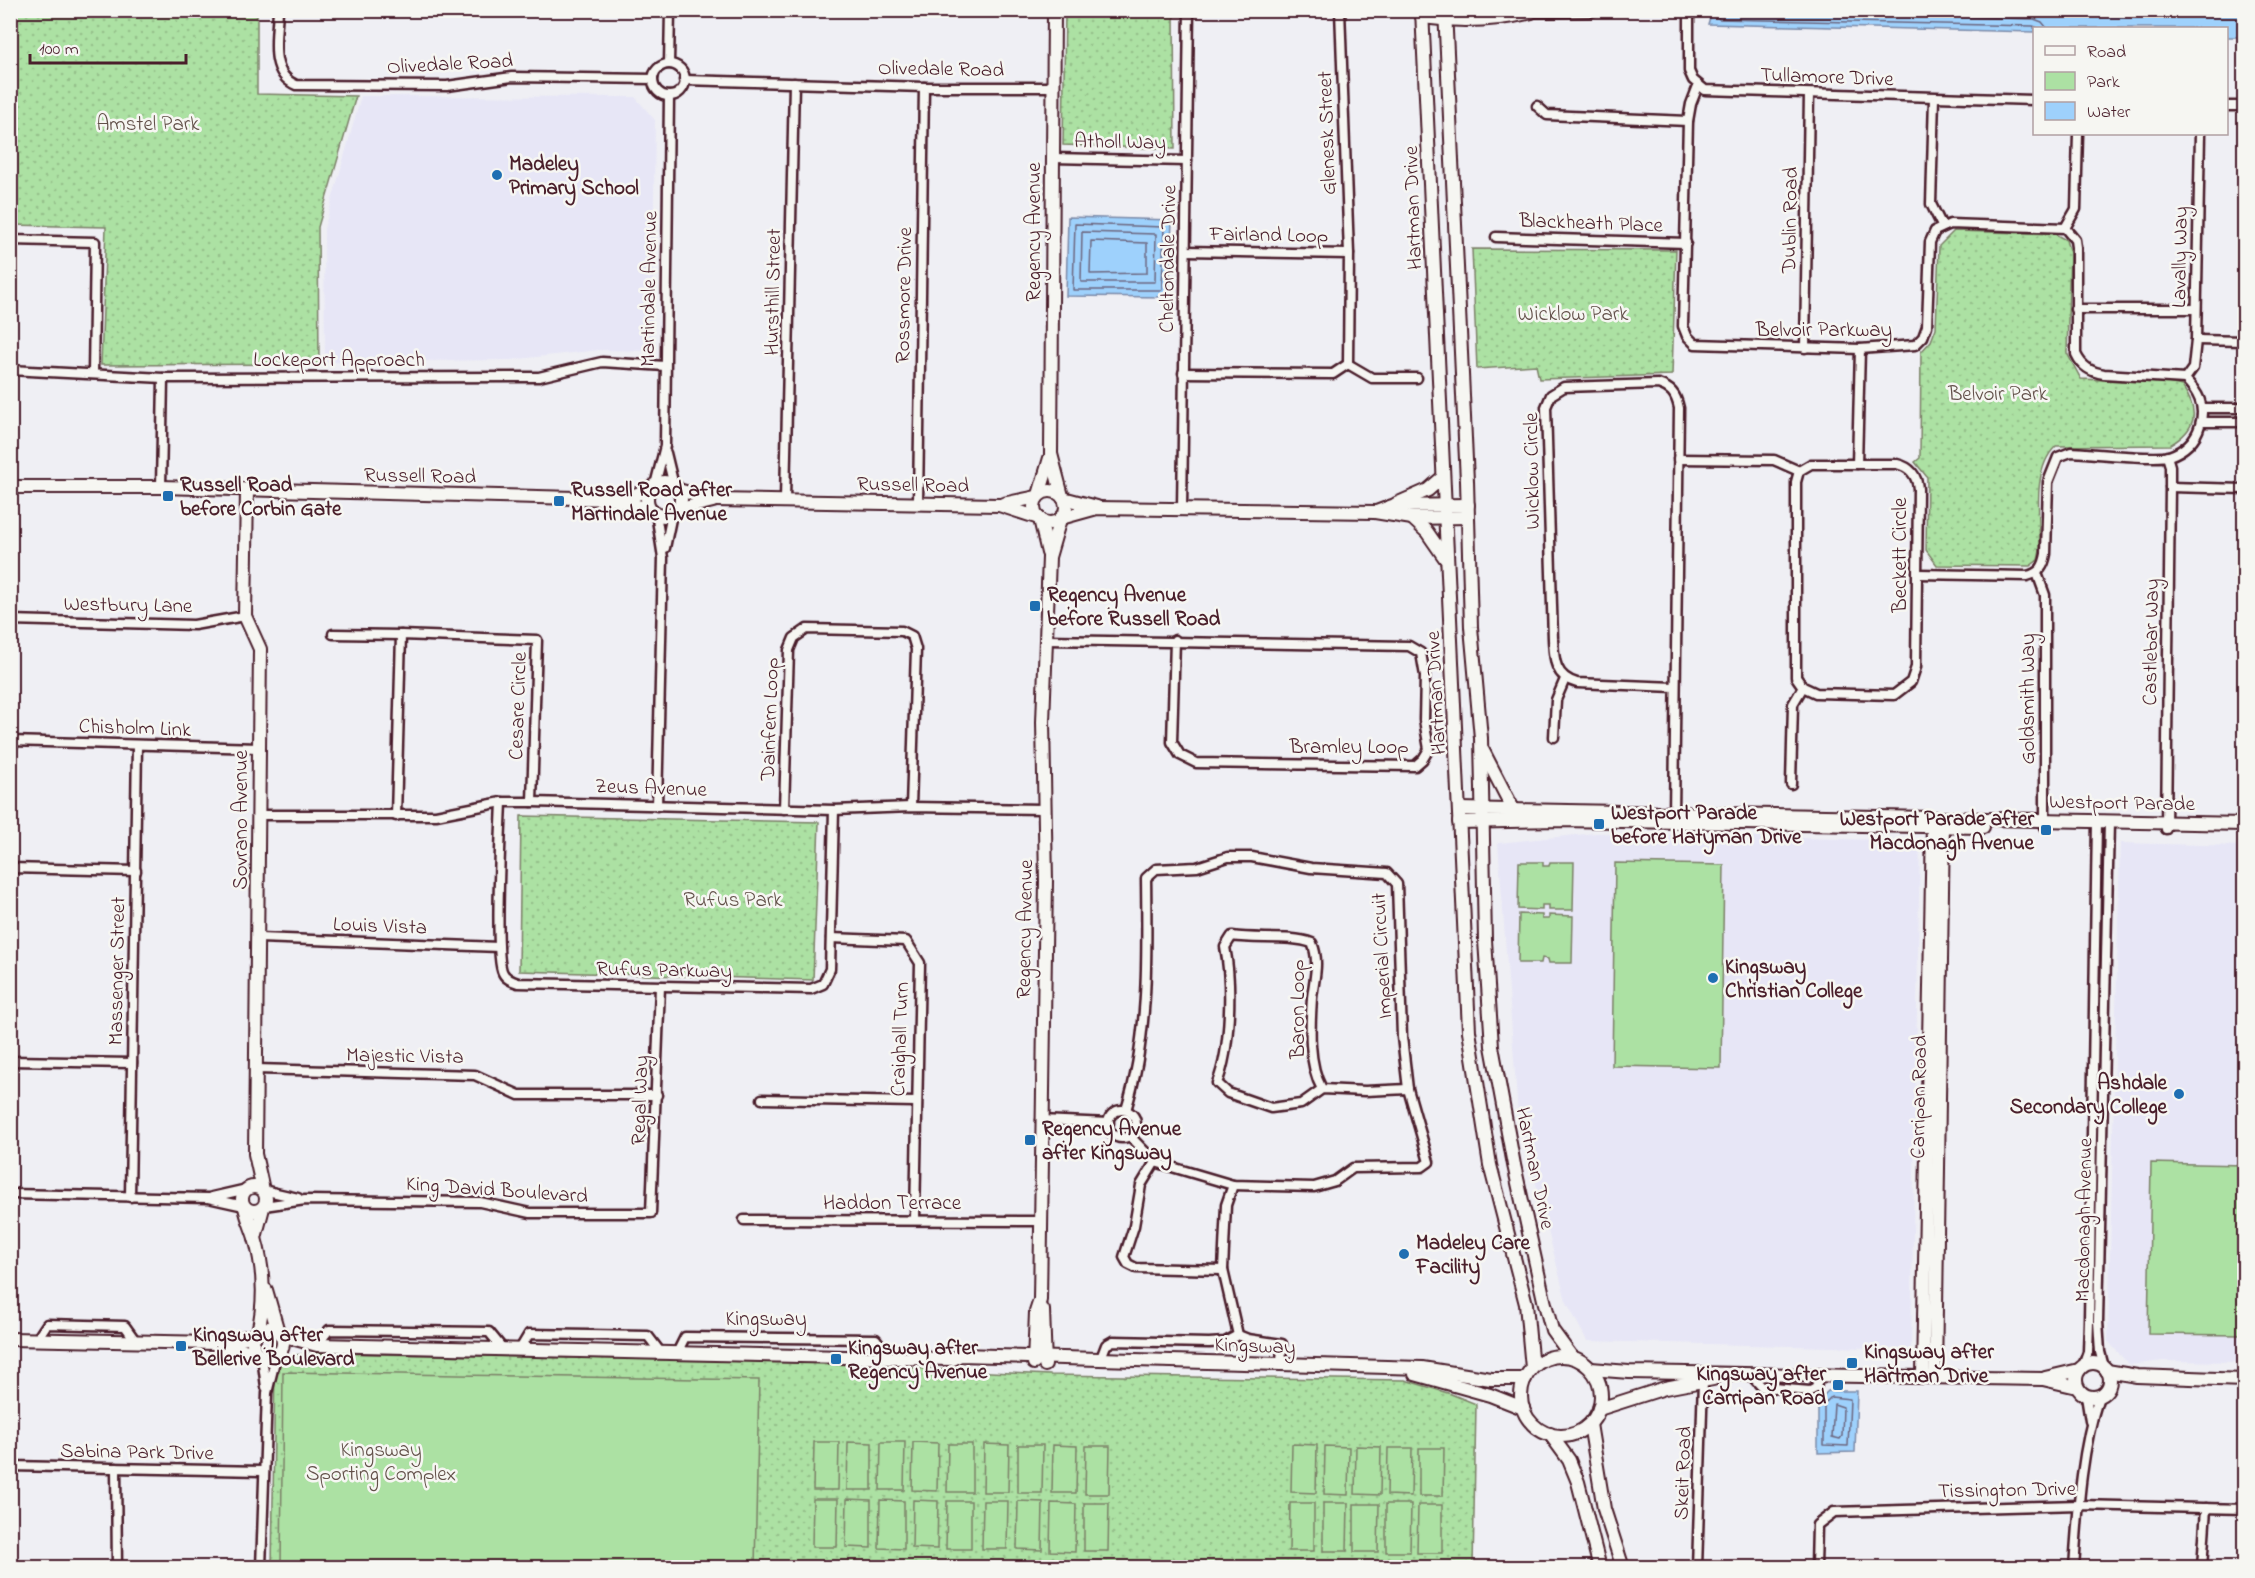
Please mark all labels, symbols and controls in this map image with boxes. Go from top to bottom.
scale bar [30,27,186,65]
legend [2033,27,2228,135]
text: 100 m [39,37,79,63]
text: Road [2087,40,2126,66]
street label: Olivedale Road [386,47,514,83]
street label: Olivedale Road [878,54,1005,86]
street label: Tullamore Drive [1760,61,1895,95]
street label: Glenesk Street [1311,70,1345,195]
text: Park [2087,70,2120,96]
text: Water [2087,100,2131,126]
park label: Amstel Park [96,110,200,140]
street label: Atholl Way [1074,127,1166,161]
street label: Hartman Drive [1397,145,1431,271]
place label: Madeley Primary School [509,150,639,206]
street label: Regency Avenue [1020,162,1052,302]
street label: Dublin Road [1775,166,1807,274]
marker: Madeley Primary School [490,168,504,182]
street label: Cheltondale Drive [1153,184,1185,333]
street label: Blackheath Place [1518,206,1664,242]
street label: Lavally Way [2165,206,2199,308]
street label: Martindale Avenue [634,210,666,367]
street label: Fairland Loop [1208,220,1328,252]
street label: Rossmore Drive [889,226,921,363]
street label: Hursthill Street [758,228,790,356]
park label: Wicklow Park [1517,300,1629,330]
street label: Belvoir Parkway [1755,316,1892,348]
street label: Lockeport Approach [253,346,425,376]
park label: Belvoir Park [1947,380,2049,410]
street label: Wicklow Circle [1517,412,1549,530]
street label: Russell Road [364,461,477,493]
street label: Russell Road [857,470,970,502]
place label: Russell Road before Corbin Gate [180,471,342,525]
place label: Russell Road after Martindale Avenue [571,476,732,530]
marker: Russell Road before Corbin Gate [161,489,175,503]
marker: Russell Road after Martindale Avenue [552,494,566,508]
street label: Beckett Circle [1886,497,1916,613]
street label: Castlebar Way [2136,578,2170,706]
place label: Regency Avenue before Russell Road [1047,581,1221,635]
street label: Westbury Lane [63,590,193,624]
marker: Regency Avenue before Russell Road [1028,599,1042,613]
street label: Hartman Drive [1419,630,1455,756]
street label: Goldsmith Way [2014,633,2046,765]
street label: Cesare Circle [502,651,536,761]
street label: Dainfern Loop [754,657,788,782]
street label: Chisholm Link [78,712,192,746]
street label: Bramley Loop [1288,733,1409,765]
street label: Sovrano Avenue [227,750,257,890]
street label: Zeus Avenue [594,772,708,806]
street label: Westport Parade [2049,788,2196,820]
place label: Westport Parade before Hatyman Drive [1611,799,1802,855]
place label: Westport Parade after Macdonagh Avenue [1840,805,2035,861]
marker: Westport Parade before Hatyman Drive [1592,817,1606,831]
marker: Westport Parade after Macdonagh Avenue [2039,823,2053,837]
street label: Regency Avenue [1010,859,1044,999]
park label: Rufus Park [683,886,783,916]
street label: Imperial Circuit [1365,892,1401,1020]
street label: Massenger Street [102,896,136,1046]
street label: Louis Vista [332,910,428,944]
place label: Kingsway Christian College [1725,953,1863,1009]
street label: Rufus Parkway [596,955,732,989]
street label: Baron Loop [1284,959,1314,1060]
marker: Kingsway Christian College [1706,971,1720,985]
street label: Craighall Turn [884,981,920,1097]
street label: Carripan Road [1904,1035,1936,1159]
street label: Majestic Vista [346,1041,464,1073]
street label: Regal Way [624,1055,660,1146]
place label: Ashdale Secondary College [2010,1069,2168,1125]
marker: Ashdale Secondary College [2172,1087,2186,1101]
street label: Hartman Drive [1506,1105,1562,1233]
place label: Regency Avenue after Kingsway [1042,1115,1182,1171]
marker: Regency Avenue after Kingsway [1023,1133,1037,1147]
street label: Macdonagh Avenue [2069,1137,2103,1303]
street label: King David Boulevard [405,1170,589,1214]
street label: Haddon Terrace [823,1189,962,1219]
place label: Madeley Care Facility [1415,1229,1531,1285]
marker: Madeley Care Facility [1397,1247,1411,1261]
street label: Kingsway [725,1305,807,1337]
place label: Kingsway after Bellerive Boulevard [192,1321,355,1375]
street label: Kingsway [1214,1331,1296,1365]
place label: Kingsway after Regency Avenue [848,1334,988,1390]
place label: Kingsway after Hartman Drive [1864,1338,1994,1392]
marker: Kingsway after Bellerive Boulevard [174,1339,188,1353]
marker: Kingsway after Regency Avenue [829,1352,843,1366]
marker: Kingsway after Hartman Drive [1845,1356,1859,1370]
place label: Kingsway after Carripan Road [1696,1360,1826,1414]
marker: Kingsway after Carripan Road [1831,1378,1845,1392]
street label: Skeit Road [1667,1425,1701,1520]
park label: Kingsway Sporting Complex [306,1436,456,1492]
street label: Sabina Park Drive [60,1437,215,1469]
street label: Tissington Drive [1938,1475,2077,1509]

